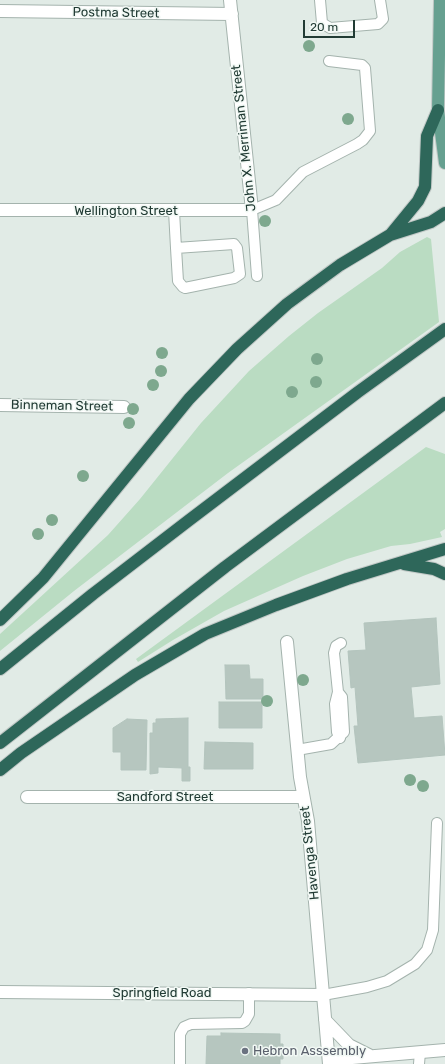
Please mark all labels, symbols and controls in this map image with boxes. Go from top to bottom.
street label: Postma Street [72,4,160,22]
scale bar [305,12,357,38]
text: 20 m [310,20,338,34]
street label: John X. Merriman Street [229,64,259,212]
street label: Wellington Street [74,203,178,219]
street label: Binneman Street [11,397,113,415]
street label: Sandford Street [117,789,213,805]
street label: Havenga Street [297,805,323,901]
street label: Springfield Road [113,985,211,1001]
place label: Hebron Asssembly [253,1043,366,1059]
marker: Hebron Asssembly [240,1046,250,1056]

